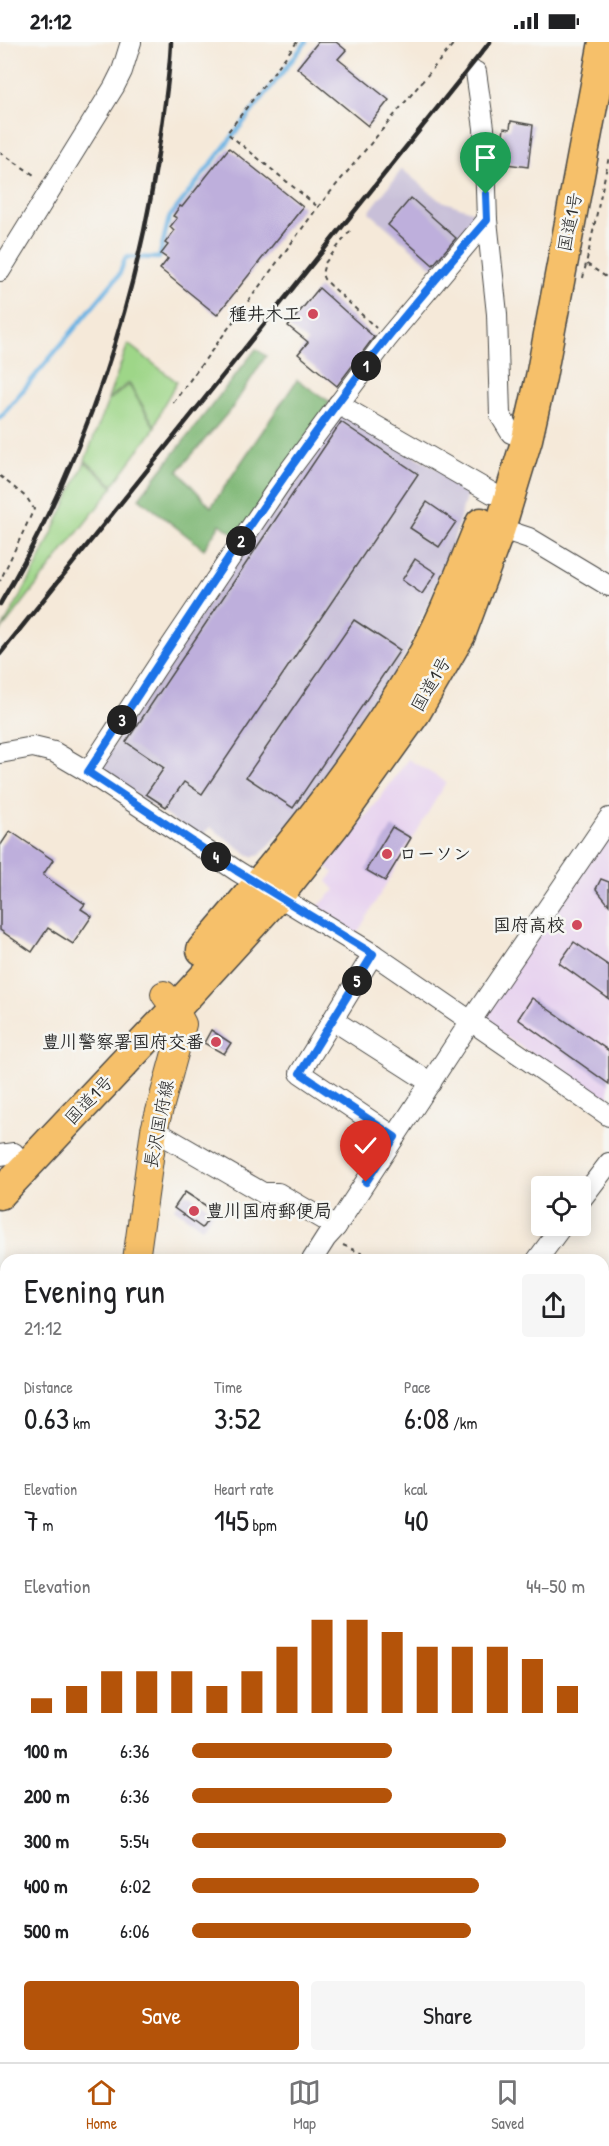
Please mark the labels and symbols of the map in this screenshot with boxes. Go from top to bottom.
pin [460,132,511,194]
street label: 国道1号 [551,190,588,254]
place label: 種井木工 [229,301,301,326]
marker: 種井木工 [306,307,320,321]
pin: 1 [351,351,381,381]
pin: 2 [226,526,256,556]
street label: 国道1号 [405,651,457,716]
pin: 3 [107,705,137,735]
place label: ローソン [399,841,471,866]
pin: 4 [201,842,231,872]
marker: ローソン [380,847,394,861]
place label: 国府高校 [493,912,565,937]
marker: 国府高校 [570,918,584,932]
pin: 5 [342,966,372,996]
place label: 豊川警察署国府交番 [42,1029,204,1054]
marker: 豊川警察署国府交番 [209,1035,223,1049]
street label: 国道1号 [59,1069,119,1130]
street label: 長沢国府線 [138,1077,179,1170]
pin [340,1120,391,1182]
place label: 豊川国府郵便局 [206,1198,332,1223]
marker: 豊川国府郵便局 [187,1204,201,1218]

